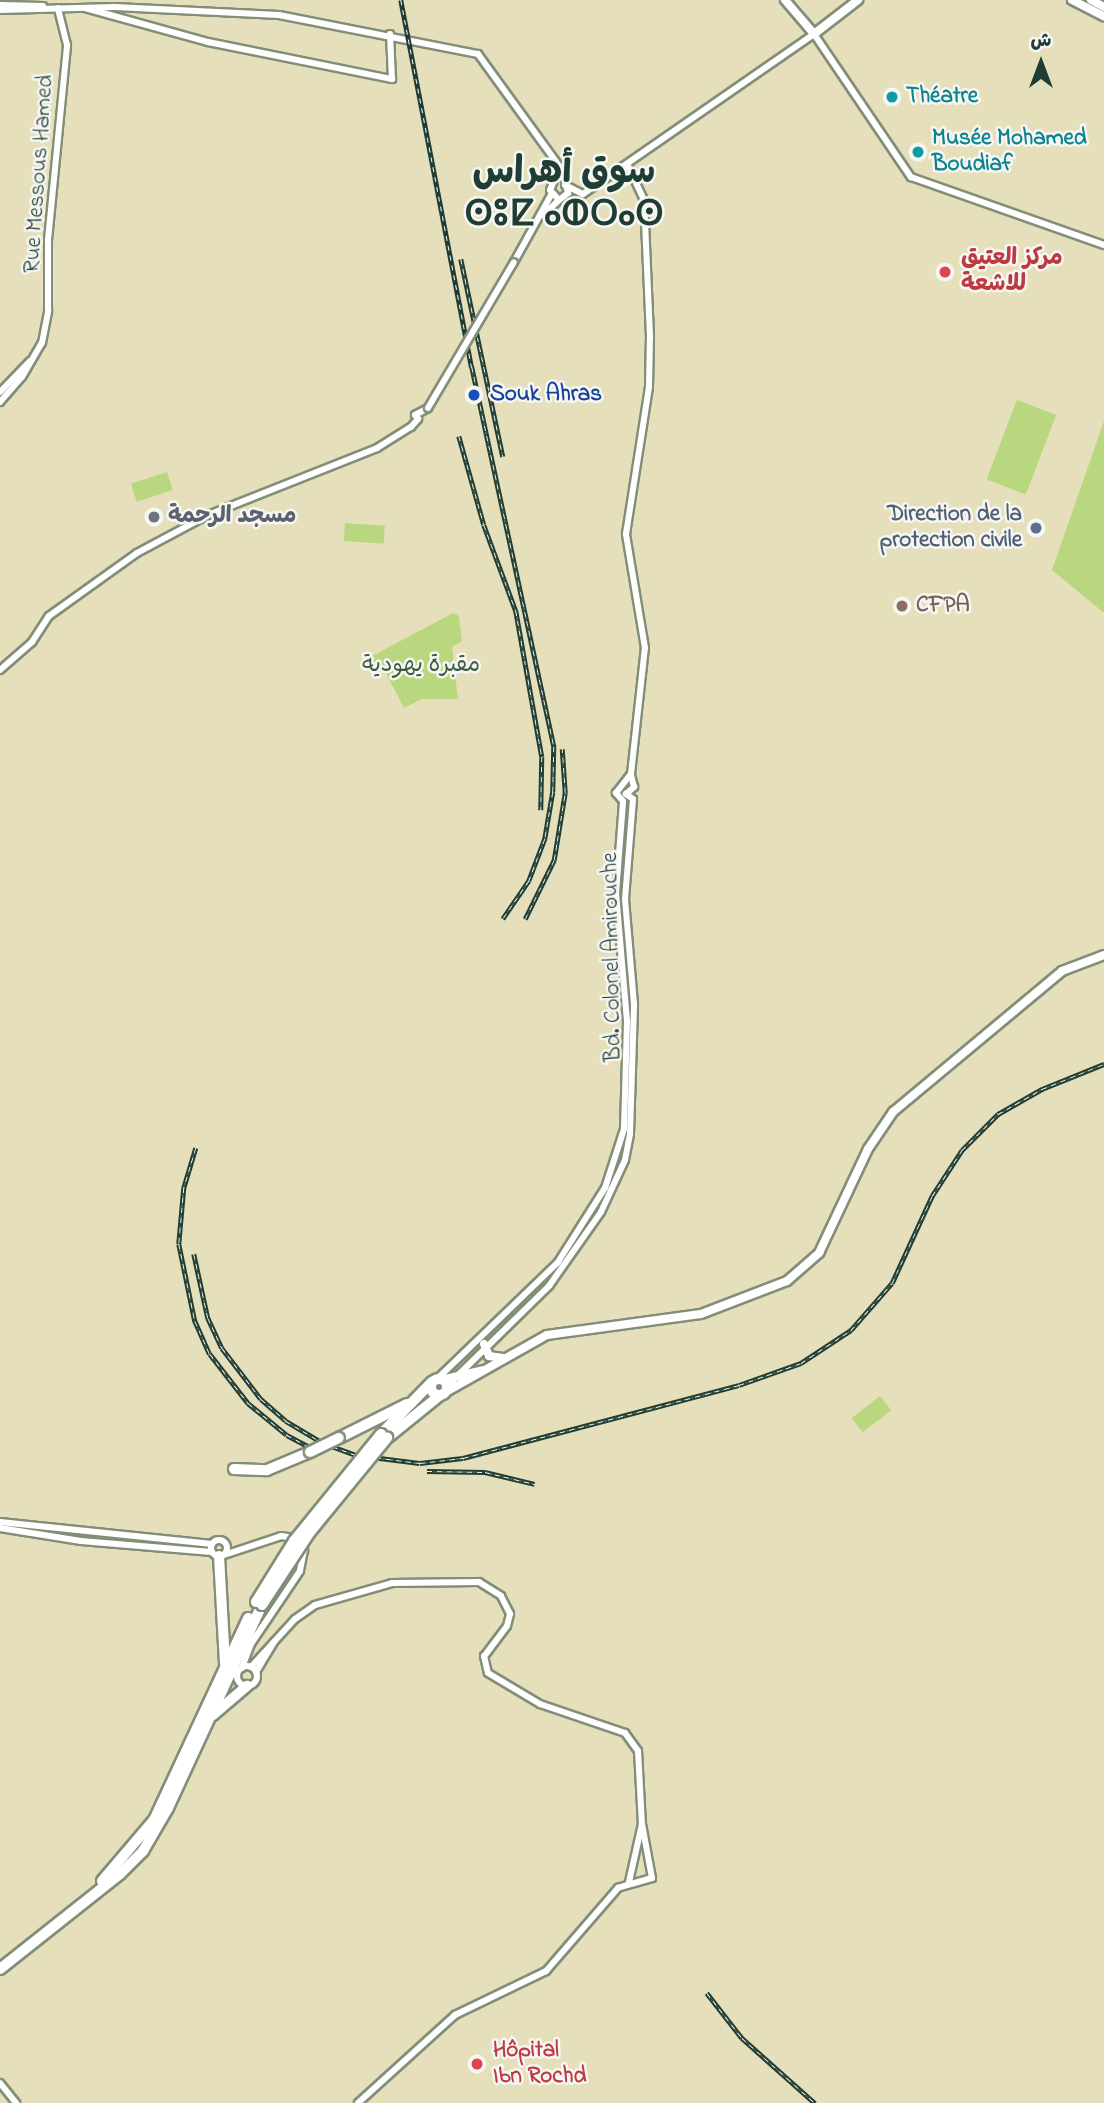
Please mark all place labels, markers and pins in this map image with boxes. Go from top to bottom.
place label: Théatre [906,83,978,111]
marker: Théatre [884,89,900,105]
place label: Musée Mohamed Boudiaf [932,125,1087,179]
marker: Musée Mohamed Boudiaf [910,144,926,160]
place label: مركز العتيق للاشعة [961,245,1063,299]
marker: مركز العتيق للاشعة [935,262,955,282]
place label: Souk Ahras [490,381,602,409]
marker: Souk Ahras [464,385,484,405]
place label: Direction de la protection civile [880,501,1022,555]
place label: مسجد الرحمة [168,503,296,531]
marker: مسجد الرحمة [146,509,162,525]
marker: Direction de la protection civile [1028,520,1044,536]
place label: CFPA [916,592,970,620]
marker: CFPA [894,598,910,614]
place label: Hôpital Ibn Rochd [493,2037,586,2091]
marker: Hôpital Ibn Rochd [467,2054,487,2074]

